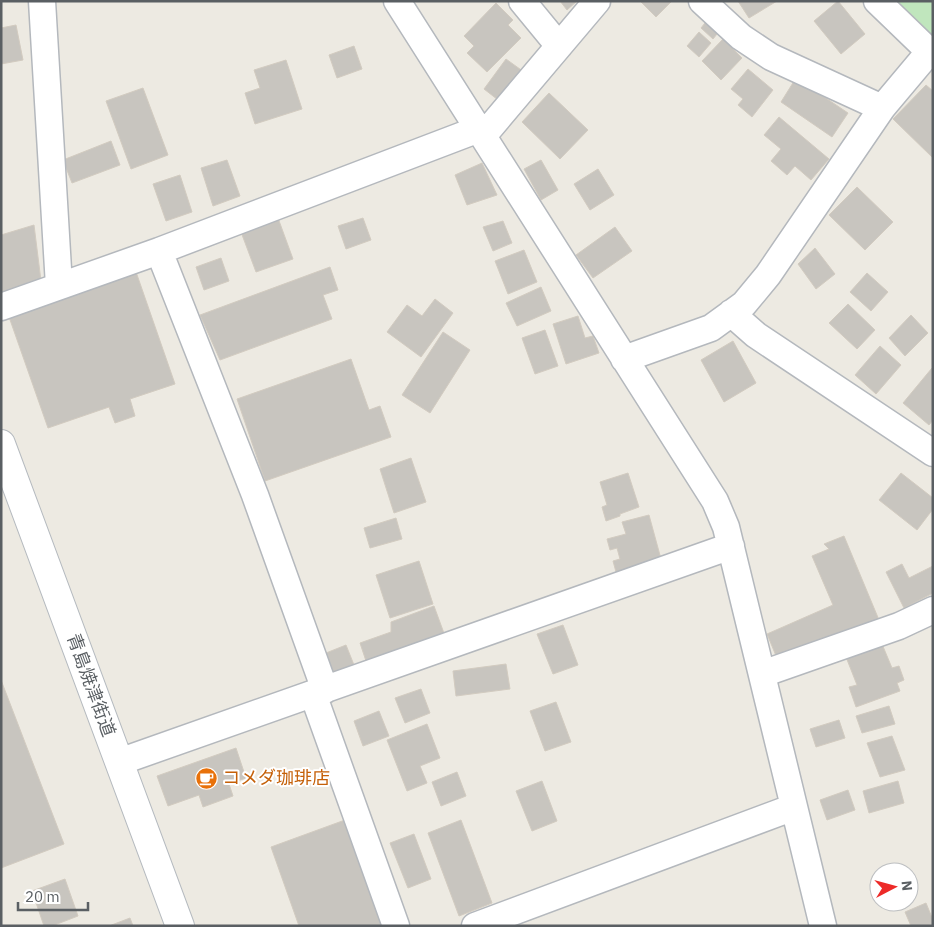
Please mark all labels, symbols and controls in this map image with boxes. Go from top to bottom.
street label: 青島焼津街道 [62,630,121,740]
cafe icon: コメダ珈琲店 [194,766,218,790]
place label: コメダ珈琲店 [222,766,330,789]
north arrow [869,862,919,912]
scale bar [18,880,88,912]
text: N [897,880,916,892]
text: 20 m [25,887,60,906]

